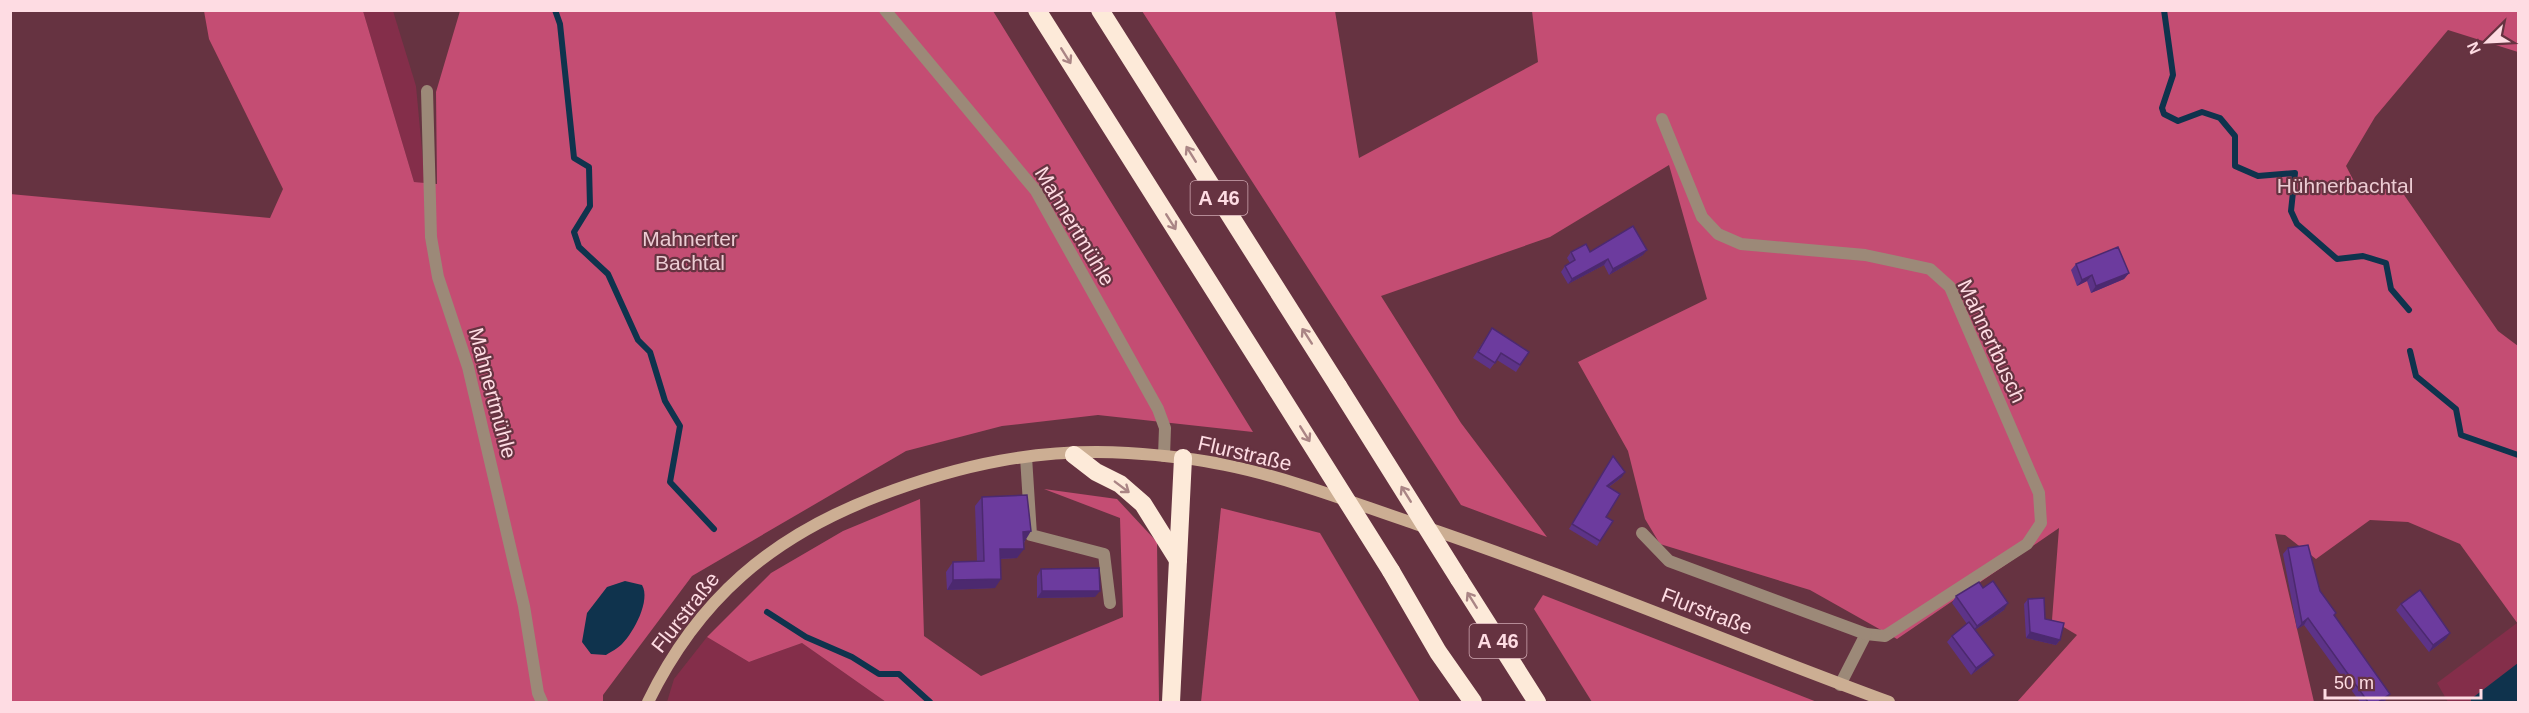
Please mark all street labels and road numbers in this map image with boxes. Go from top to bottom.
street label: Mahnertmühle [1031,163,1119,289]
road number: A 46 [1190,181,1248,215]
street label: Mahnertbusch [1953,276,2031,406]
street label: Mahnertmühle [465,325,521,461]
street label: Flurstraße [1196,431,1294,475]
street label: Flurstraße [646,567,724,657]
street label: Flurstraße [1658,583,1756,639]
road number: A 46 [1470,624,1526,658]

